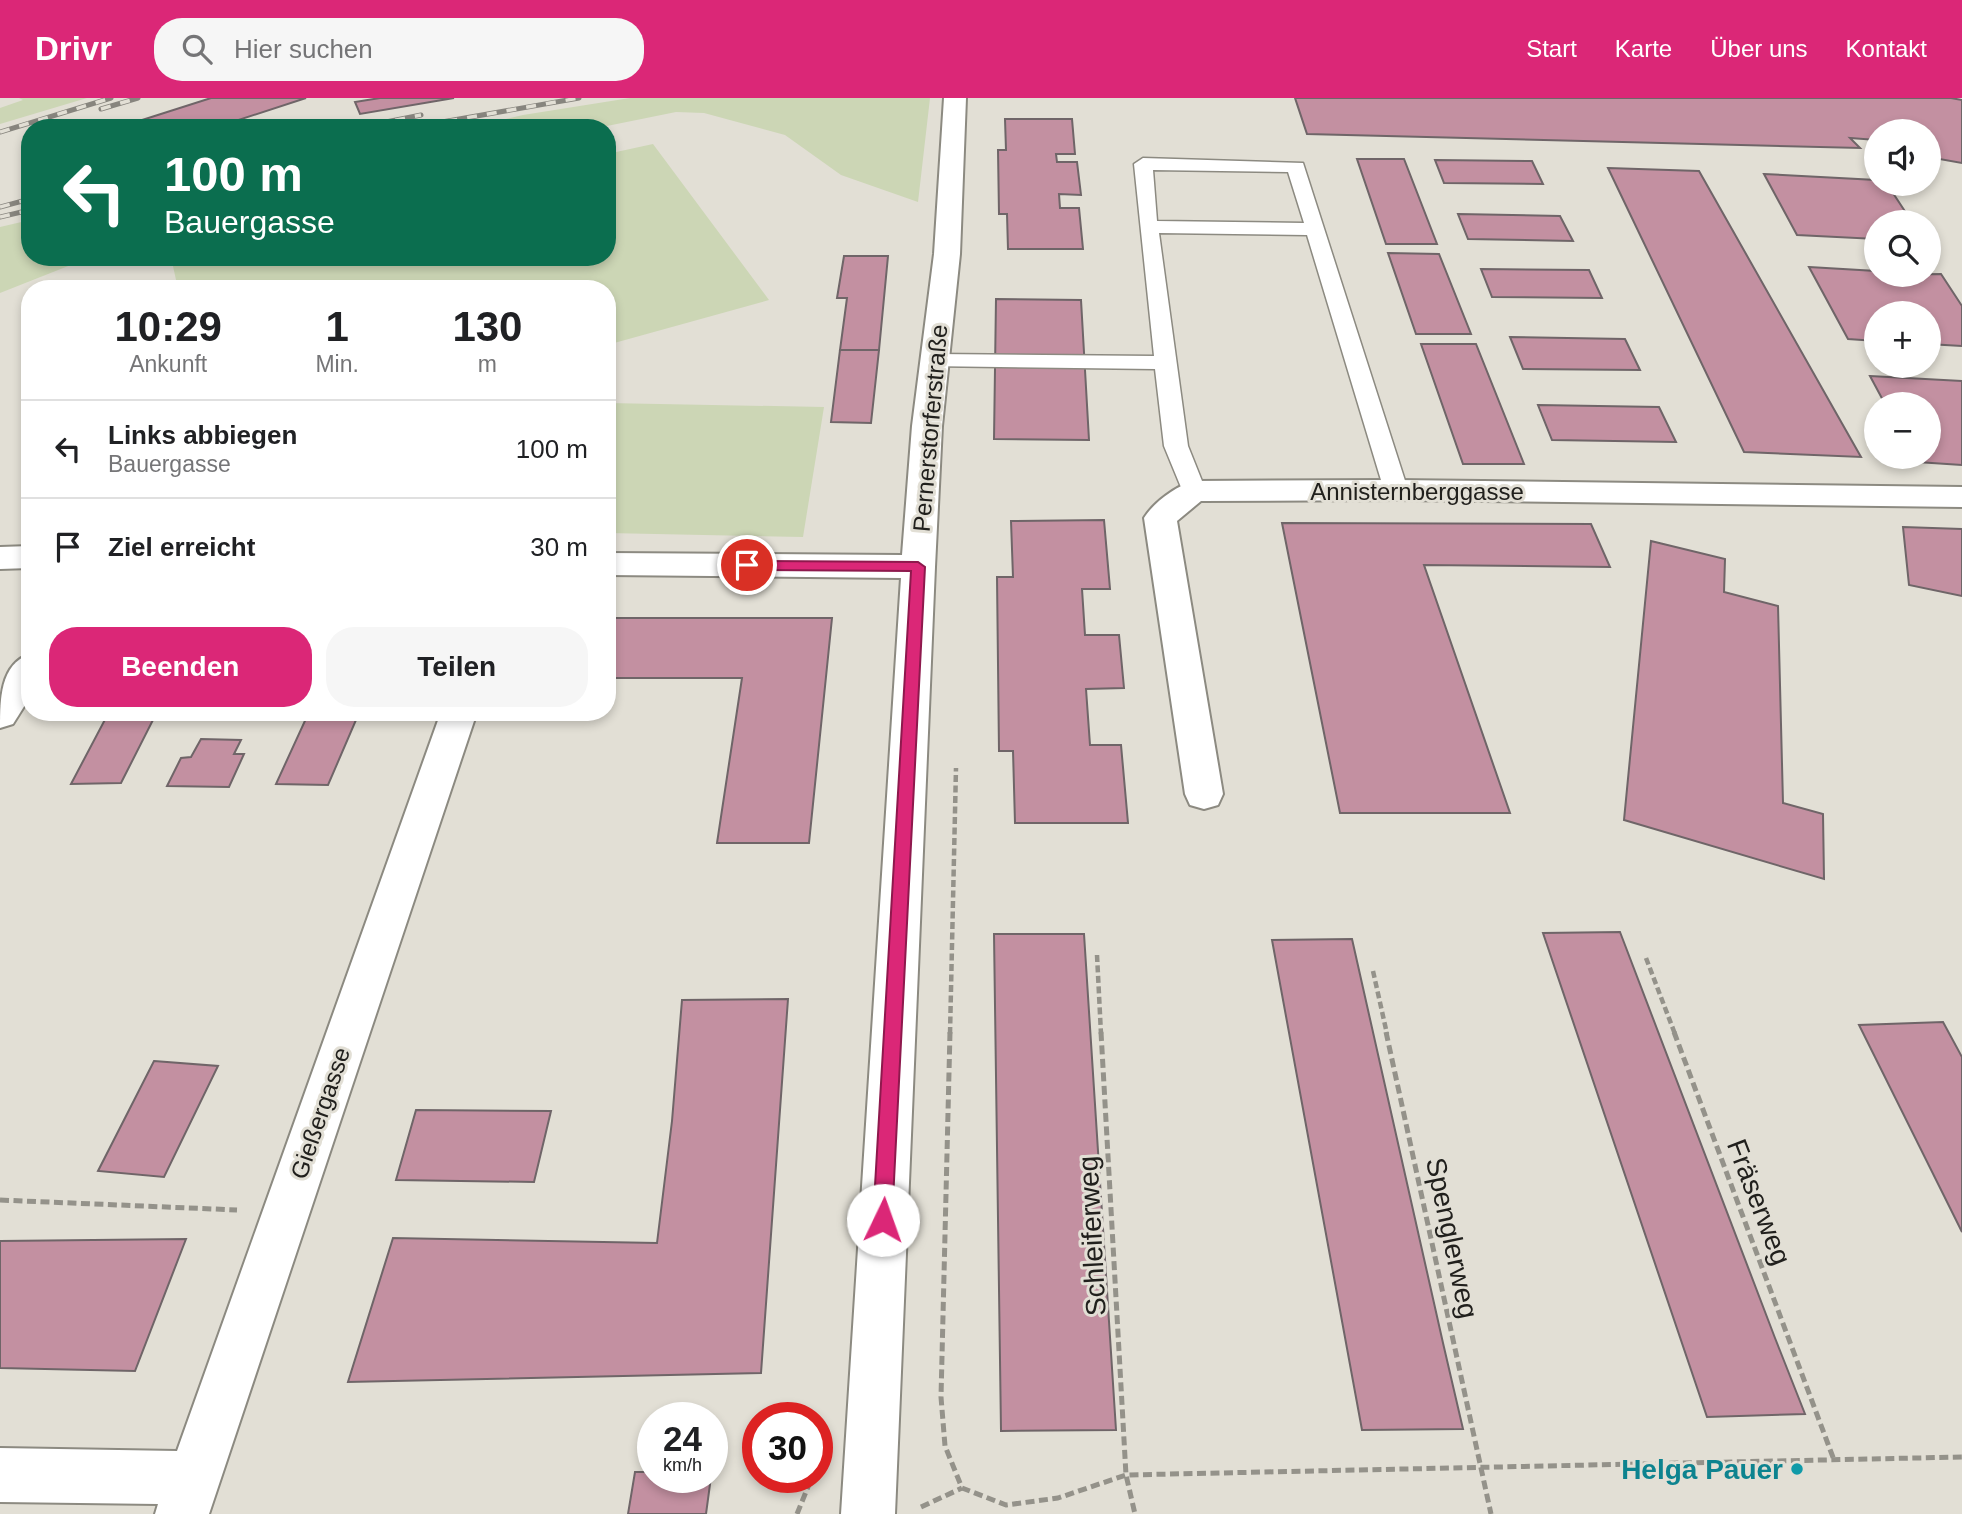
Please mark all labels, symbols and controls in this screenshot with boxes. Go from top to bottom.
search box [154,18,644,81]
text: Drivr [35,30,112,67]
icon: search [178,30,216,68]
text: Hier suchen [234,34,373,64]
text: Start [1526,35,1577,62]
text: Karte [1615,35,1672,62]
text: Über uns [1710,35,1808,62]
text: Kontakt [1846,35,1927,62]
map controls [1864,119,1941,469]
button: sound [1864,119,1941,196]
icon: left [49,147,140,238]
text: 100 m [164,147,303,201]
text: Bauergasse [164,204,335,240]
button: search [1864,210,1941,287]
button: + [1864,301,1941,378]
text: 10:29 [115,303,222,350]
text: 1 [325,303,349,350]
text: 130 [452,303,522,350]
street label: Pernerstorferstraße [907,323,953,533]
text: Ankunft [129,351,207,377]
text: Min. [315,351,359,377]
text: m [478,351,497,377]
button: − [1864,392,1941,469]
text: Links abbiegen [108,420,297,450]
icon: left [49,430,87,468]
text: 100 m [516,434,588,464]
text: Bauergasse [108,451,231,477]
street label: Annisternberggasse [1310,478,1524,505]
icon: arrive [49,528,87,566]
text: Ziel erreicht [108,532,255,562]
text: 30 m [530,532,588,562]
pin [717,535,777,595]
icon: arrive [728,546,766,584]
button: Beenden [49,627,312,707]
button: Teilen [326,627,588,707]
street label: Gießergasse [285,1044,355,1182]
street label: Fräserweg [1721,1135,1797,1269]
street label: Schleiferweg [1072,1155,1112,1317]
street label: Spenglerweg [1420,1155,1484,1321]
position arrow [846,1183,920,1257]
speed limit sign: 30 [742,1402,833,1493]
text: 24 [663,1419,702,1458]
place label: Helga Pauer [1621,1454,1783,1485]
text: km/h [663,1455,702,1475]
marker: Helga Pauer [1789,1461,1805,1477]

